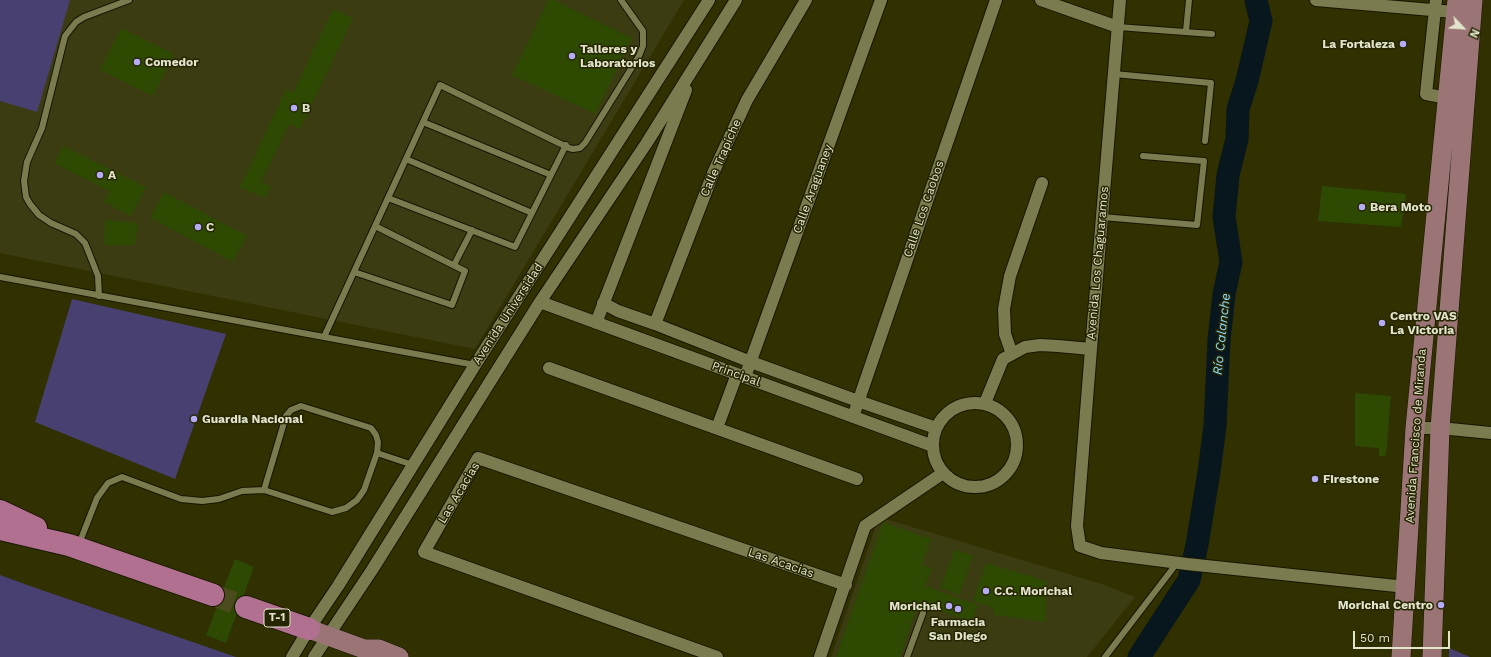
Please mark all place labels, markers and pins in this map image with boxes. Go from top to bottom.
place label: La Fortaleza [1322,37,1395,51]
marker: La Fortaleza [1398,39,1408,49]
place label: Talleres y Laboratorios [580,42,655,70]
marker: Talleres y Laboratorios [567,51,577,61]
place label: Comedor [145,55,198,69]
marker: Comedor [132,57,142,67]
place label: B [302,101,310,115]
marker: B [289,103,299,113]
place label: A [108,168,116,182]
marker: A [95,170,105,180]
place label: Bera Moto [1370,200,1431,214]
marker: Bera Moto [1357,202,1367,212]
place label: C [206,220,214,234]
marker: C [193,222,203,232]
place label: Centro VAS La Victoria [1390,309,1457,337]
marker: Centro VAS La Victoria [1377,318,1387,328]
place label: Guardia Nacional [202,412,303,426]
marker: Guardia Nacional [189,414,199,424]
place label: Firestone [1323,472,1379,486]
marker: Firestone [1310,474,1320,484]
place label: C.C. Morichal [994,584,1072,598]
marker: C.C. Morichal [981,586,991,596]
place label: Morichal Centro [1338,598,1433,612]
place label: Morichal [889,599,941,613]
marker: Morichal Centro [1436,600,1446,610]
marker: Morichal [944,601,954,611]
marker: Farmacia San Diego [953,604,963,614]
place label: Farmacia San Diego [929,615,987,643]

